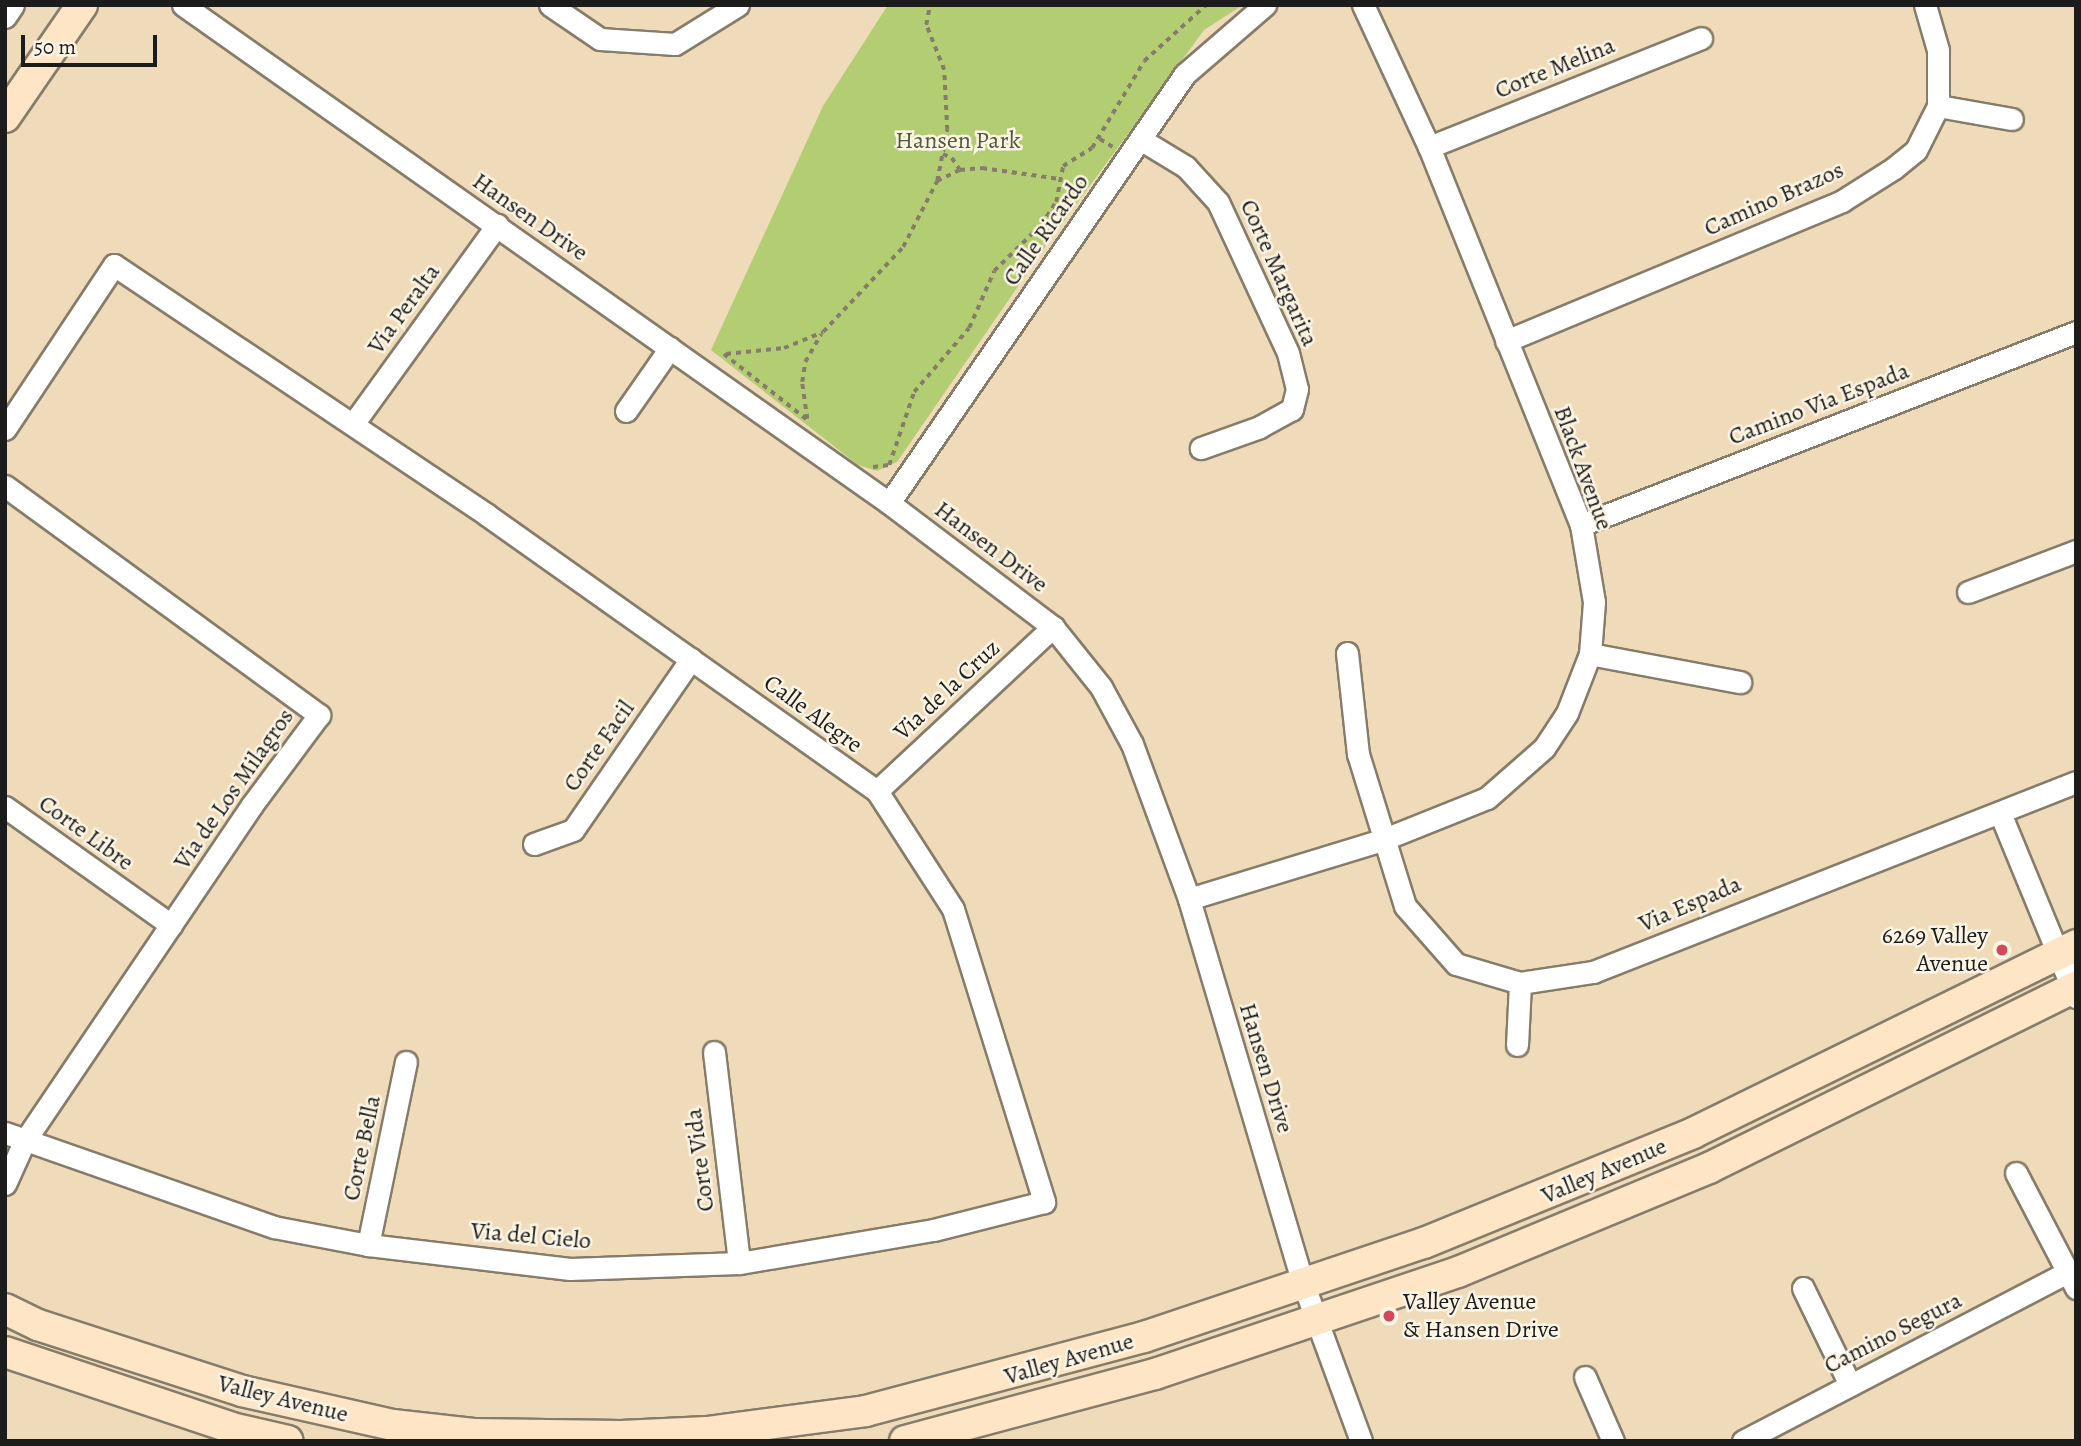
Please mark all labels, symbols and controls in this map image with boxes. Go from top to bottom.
scale bar [24,21,161,65]
street label: Corte Melina [1491,31,1619,105]
text: 50 m [34,33,76,61]
park label: Hansen Park [895,127,1021,155]
street label: Camino Brazos [1700,155,1848,243]
street label: Hansen Drive [467,167,593,267]
street label: Calle Ricardo [997,169,1095,291]
street label: Corte Margarita [1234,195,1324,351]
street label: Via Peralta [362,258,446,360]
street label: Camino Via Espada [1725,356,1913,452]
street label: Black Avenue [1547,402,1619,534]
street label: Hansen Drive [929,495,1053,599]
street label: Via de la Cruz [888,634,1006,746]
street label: Calle Alegre [758,669,868,759]
street label: Corte Facil [557,695,641,797]
street label: Via de Los Milagros [168,703,300,875]
street label: Corte Libre [33,789,139,877]
street label: Via Espada [1635,870,1745,938]
place label: 6269 Valley Avenue [1882,922,1988,978]
marker: 6269 Valley Avenue [1994,942,2010,958]
street label: Hansen Drive [1233,1000,1299,1136]
street label: Corte Bella [337,1093,387,1203]
street label: Corte Vida [679,1107,721,1213]
street label: Valley Avenue [1537,1132,1671,1210]
street label: Via del Cielo [470,1216,592,1256]
street label: Camino Segura [1819,1286,1967,1380]
place label: Valley Avenue & Hansen Drive [1403,1288,1559,1344]
marker: Valley Avenue & Hansen Drive [1381,1308,1397,1324]
street label: Valley Avenue [1001,1327,1137,1391]
street label: Valley Avenue [215,1369,351,1429]

